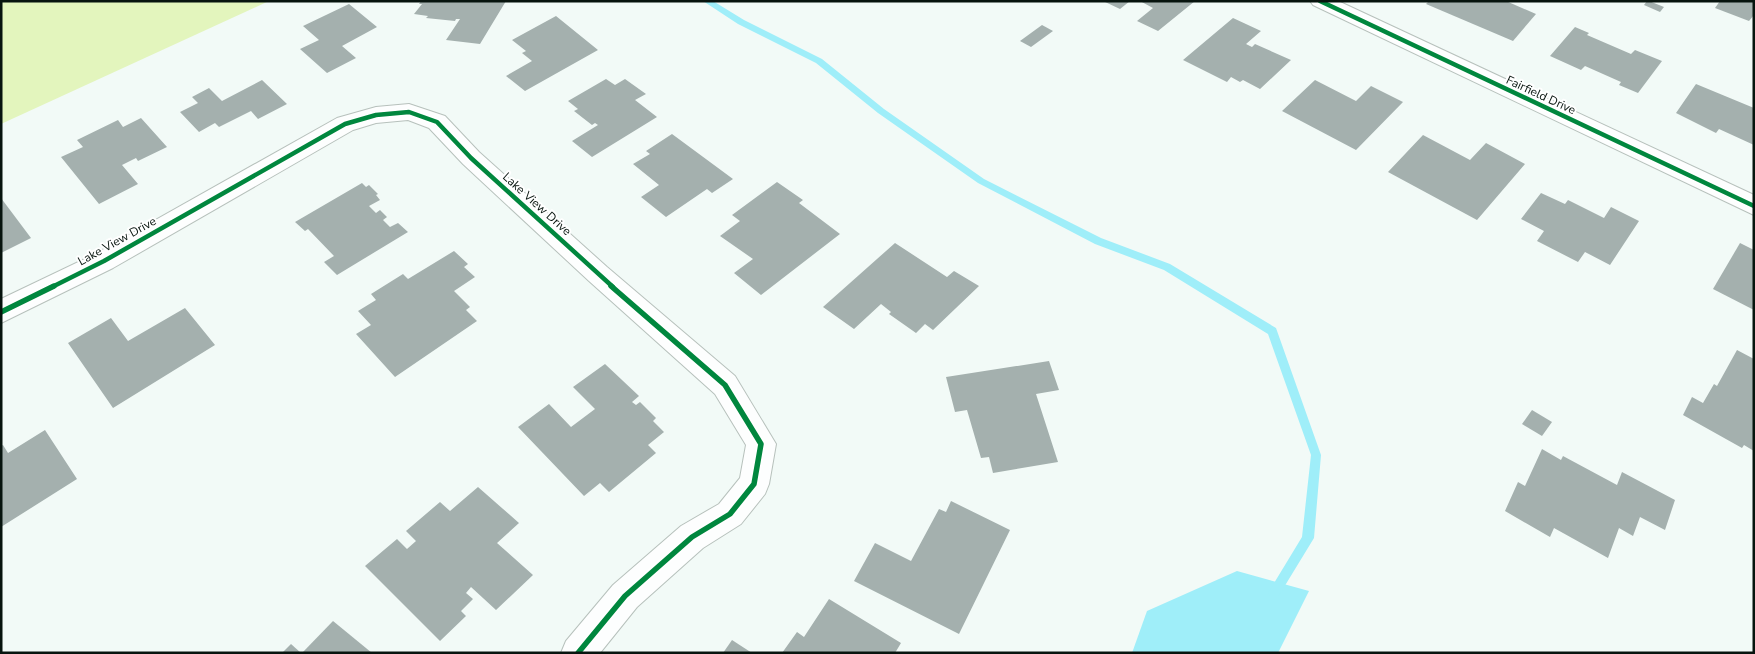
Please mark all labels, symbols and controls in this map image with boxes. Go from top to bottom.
street label: Fairfield Drive [1504,72,1578,118]
street label: Lake View Drive [499,169,575,239]
street label: Lake View Drive [75,213,159,269]

